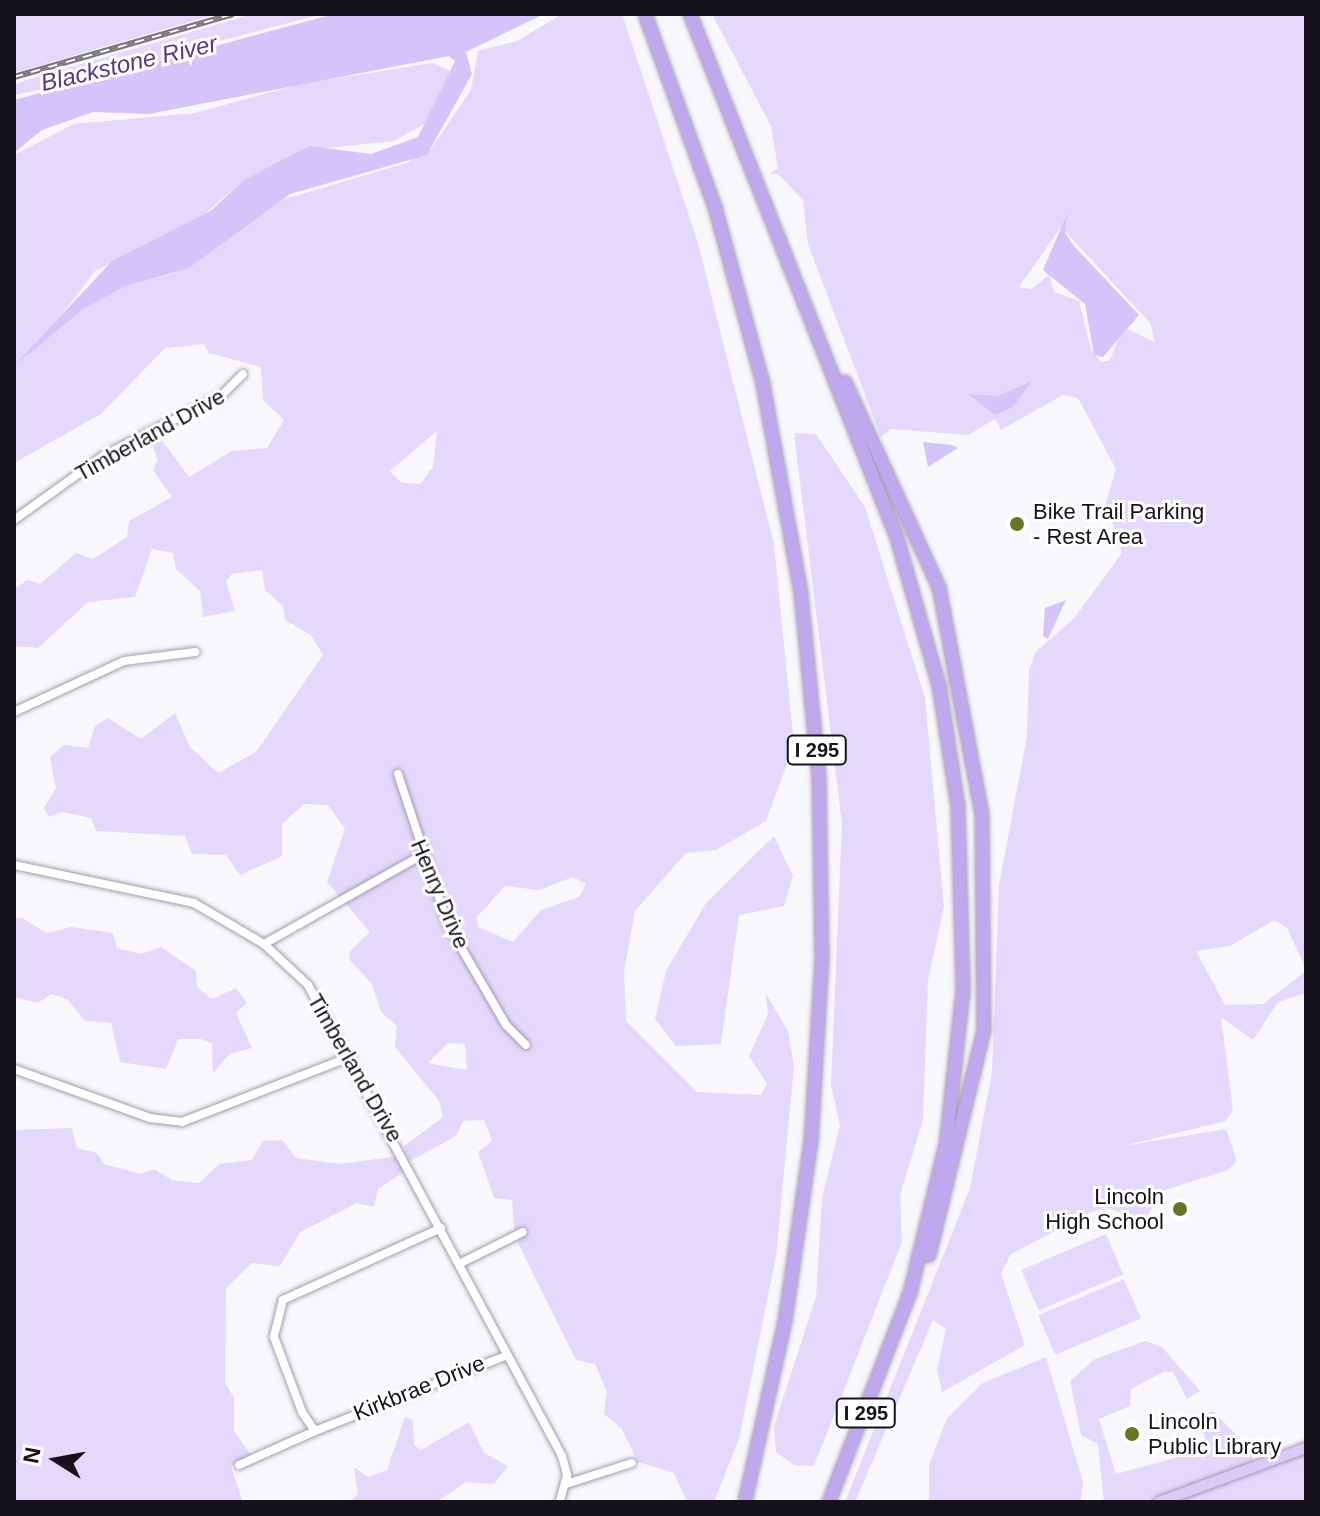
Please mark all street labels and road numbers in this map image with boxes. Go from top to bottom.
street label: Timberland Drive [71,383,229,487]
road number: I 295 [785,734,849,766]
street label: Henry Drive [405,835,475,953]
street label: Timberland Drive [302,989,408,1147]
street label: Kirkbrae Drive [349,1350,489,1426]
road number: I 295 [834,1397,898,1429]

